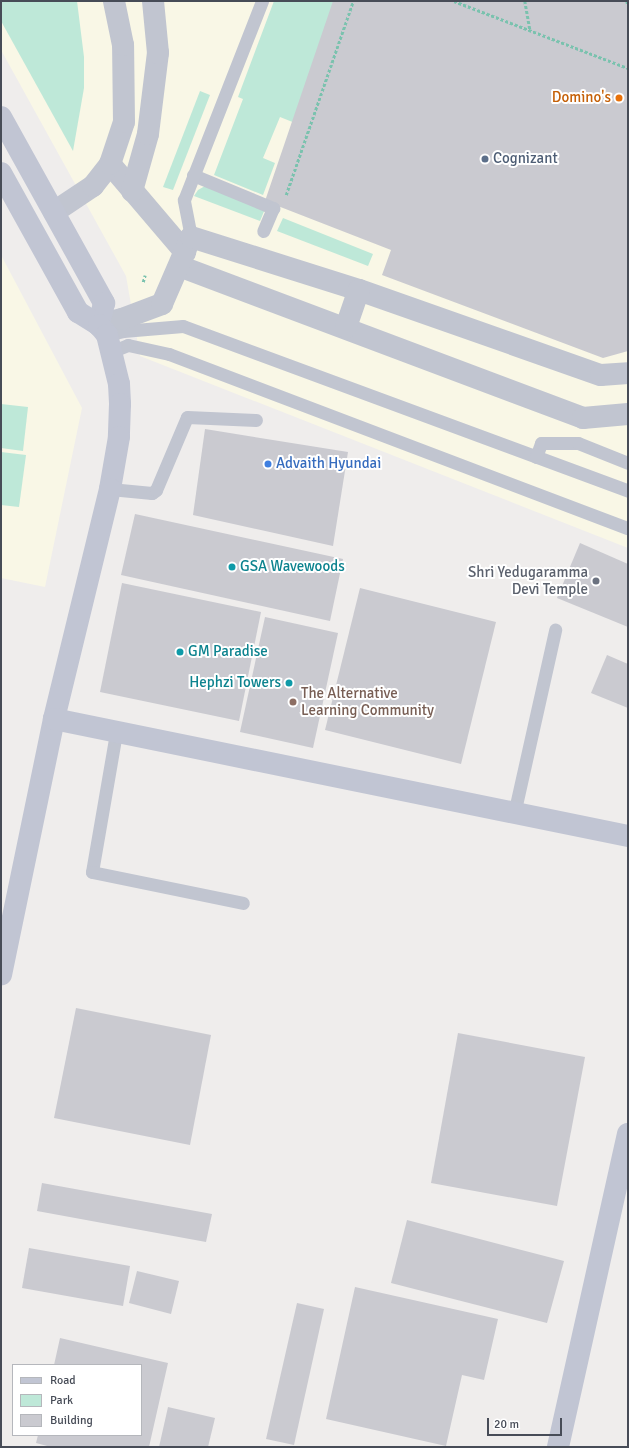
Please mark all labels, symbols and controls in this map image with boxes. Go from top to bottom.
place label: Domino's [552,89,611,107]
marker: Domino's [614,93,624,103]
place label: Cognizant [493,150,558,168]
marker: Cognizant [480,154,490,164]
place label: Advaith Hyundai [276,455,381,473]
marker: Advaith Hyundai [263,459,273,469]
place label: GSA Wavewoods [240,558,345,576]
marker: GSA Wavewoods [227,562,237,572]
place label: Shri Yedugaramma Devi Temple [468,563,588,598]
marker: Shri Yedugaramma Devi Temple [591,576,601,586]
place label: GM Paradise [188,643,268,661]
marker: GM Paradise [175,647,185,657]
place label: Hephzi Towers [189,674,281,692]
marker: Hephzi Towers [284,678,294,688]
place label: The Alternative Learning Community [301,684,434,719]
marker: The Alternative Learning Community [288,697,298,707]
legend [12,1364,142,1436]
text: Road [50,1373,76,1388]
text: Park [50,1393,73,1408]
scale bar [489,1410,564,1436]
text: Building [50,1413,93,1428]
text: 20 m [494,1417,519,1432]

